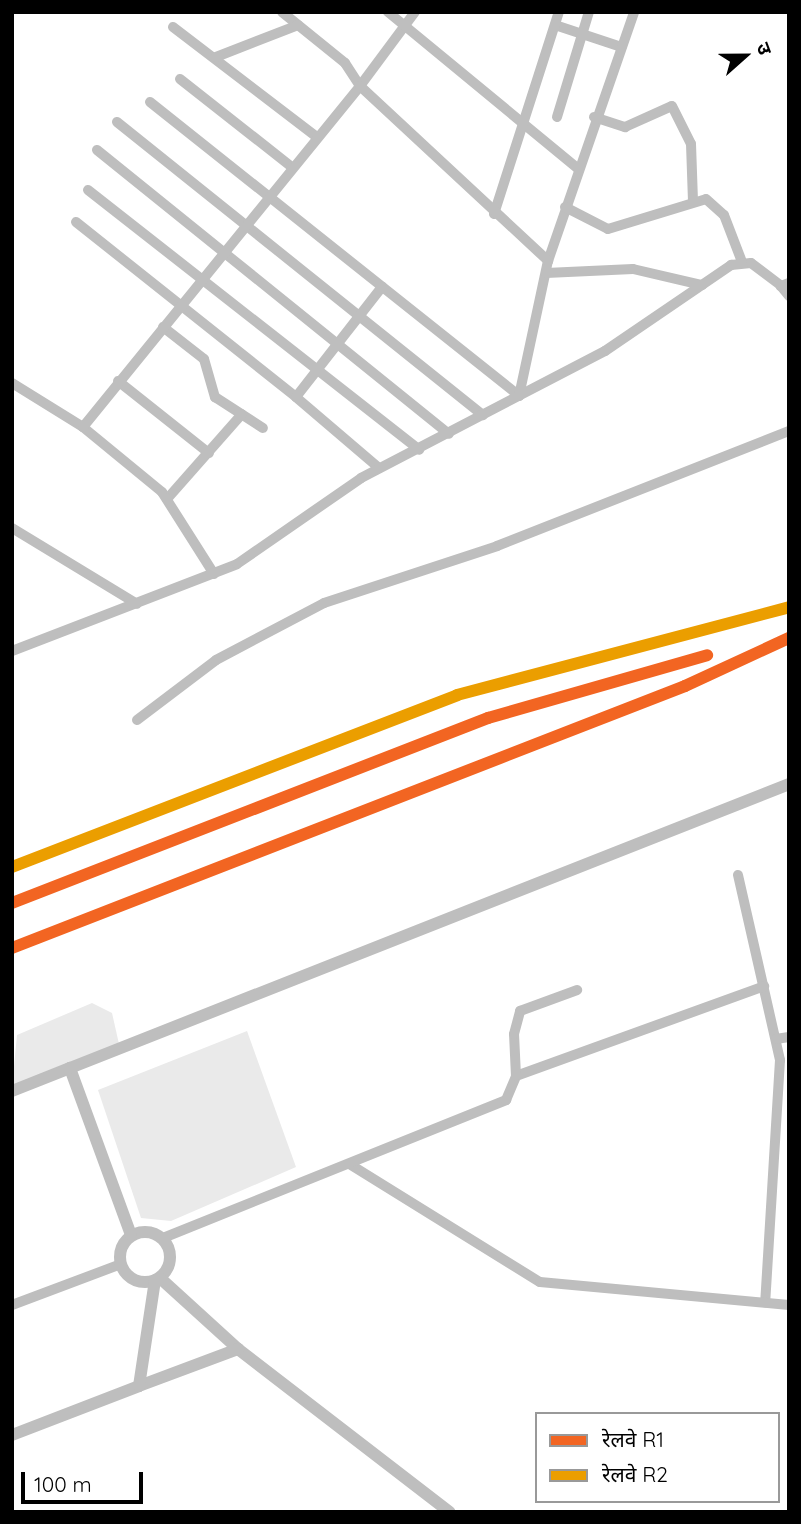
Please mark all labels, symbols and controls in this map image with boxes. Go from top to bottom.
north arrow [710,21,780,91]
text: उ [751,39,778,58]
legend [535,1412,780,1503]
text: रेलवे R1 [602,1426,664,1452]
scale bar [24,1458,147,1502]
text: रेलवे R2 [602,1461,668,1487]
text: 100 m [34,1471,92,1497]

